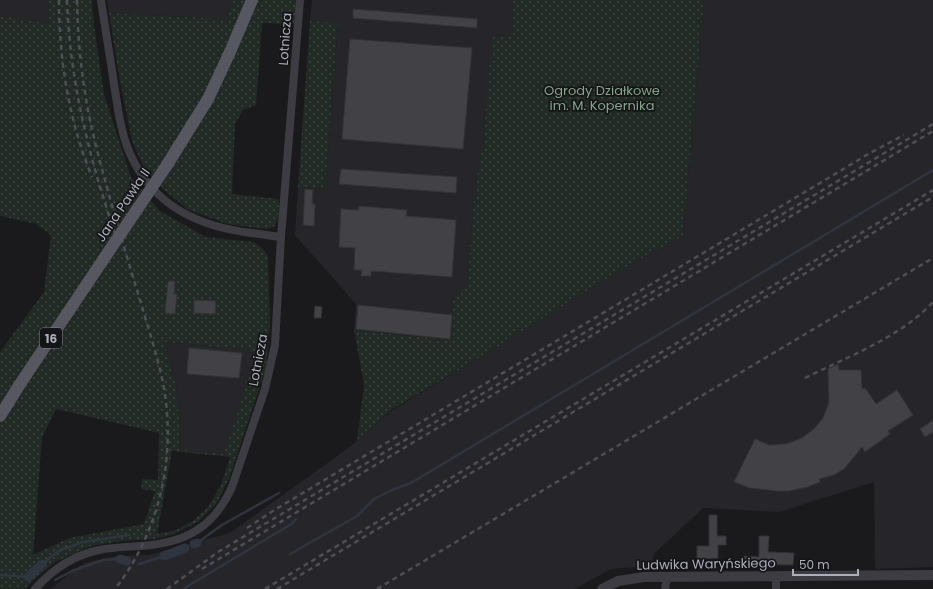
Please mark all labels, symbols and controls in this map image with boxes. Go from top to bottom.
street label: Lotnicza [274,12,296,66]
park label: Ogrody Działkowe im. M. Kopernika [544,81,660,115]
street label: Jana Pawła II [91,164,155,246]
road number: 16 [40,328,62,348]
street label: Lotnicza [244,332,272,388]
scale bar [793,551,858,577]
street label: Ludwika Waryńskiego [636,553,776,575]
text: 50 m [799,556,830,573]

